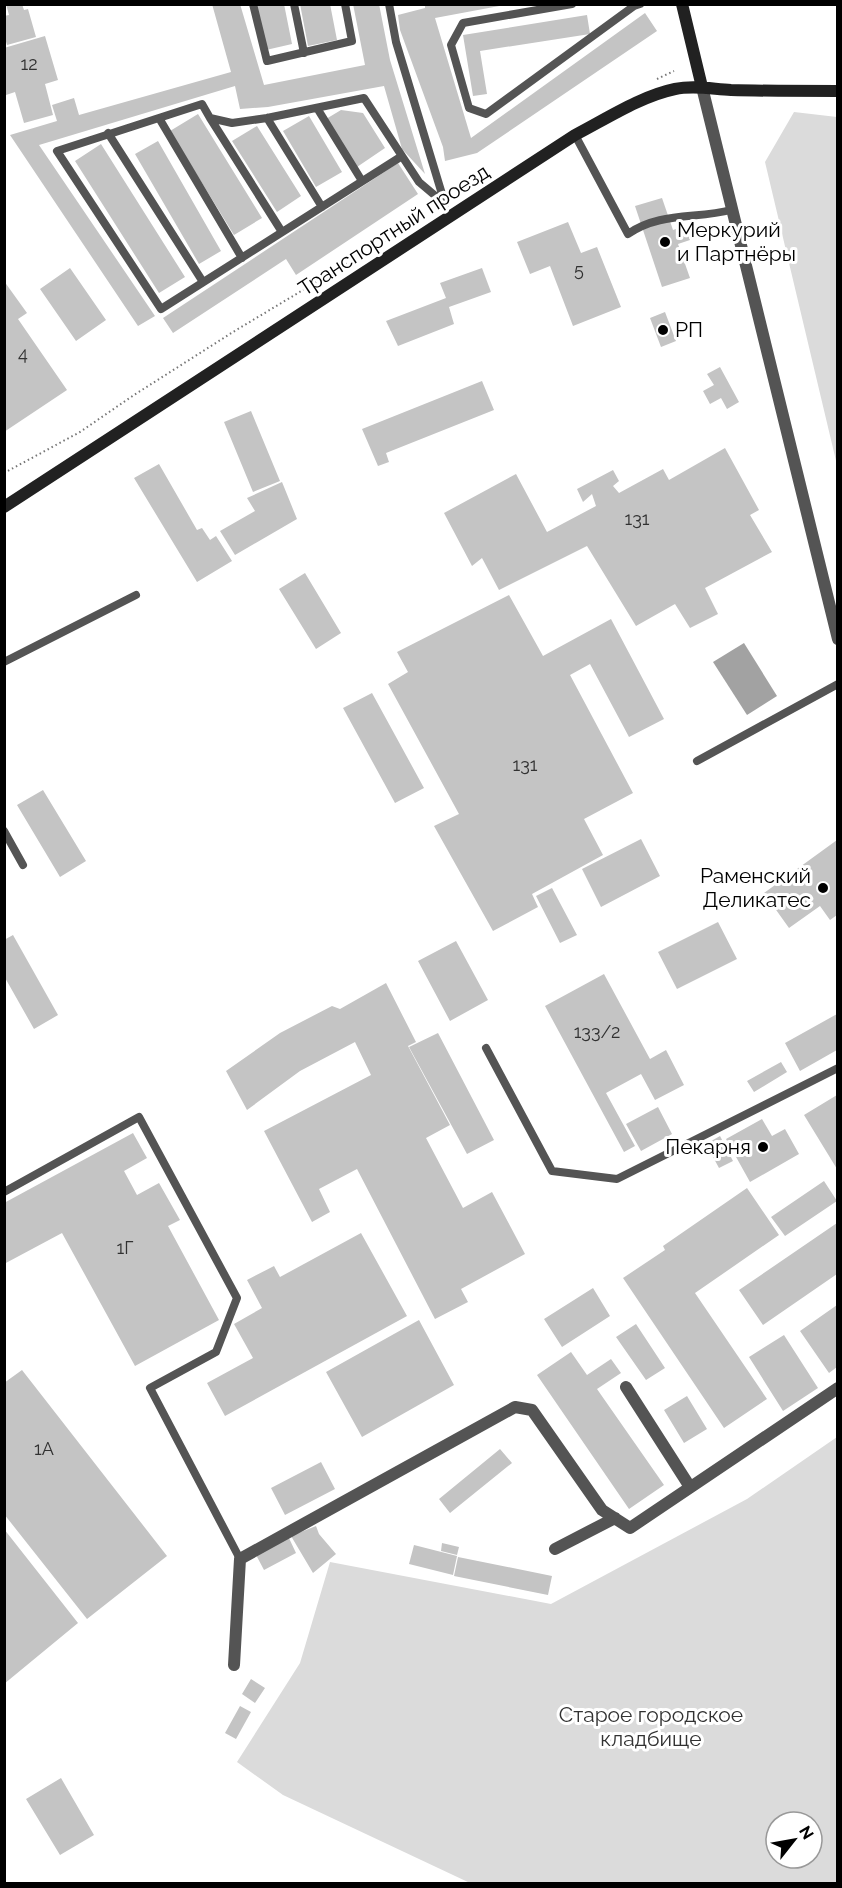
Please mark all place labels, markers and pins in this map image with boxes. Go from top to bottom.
place label: Меркурий и Партнёры [677,217,796,266]
marker: Меркурий и Партнёры [658,235,672,249]
place label: РП [675,317,703,342]
marker: РП [656,323,670,337]
place label: Раменский Деликатес [700,863,811,912]
marker: Раменский Деликатес [816,881,830,895]
place label: Пекарня [665,1134,751,1159]
marker: Пекарня [756,1140,770,1154]

